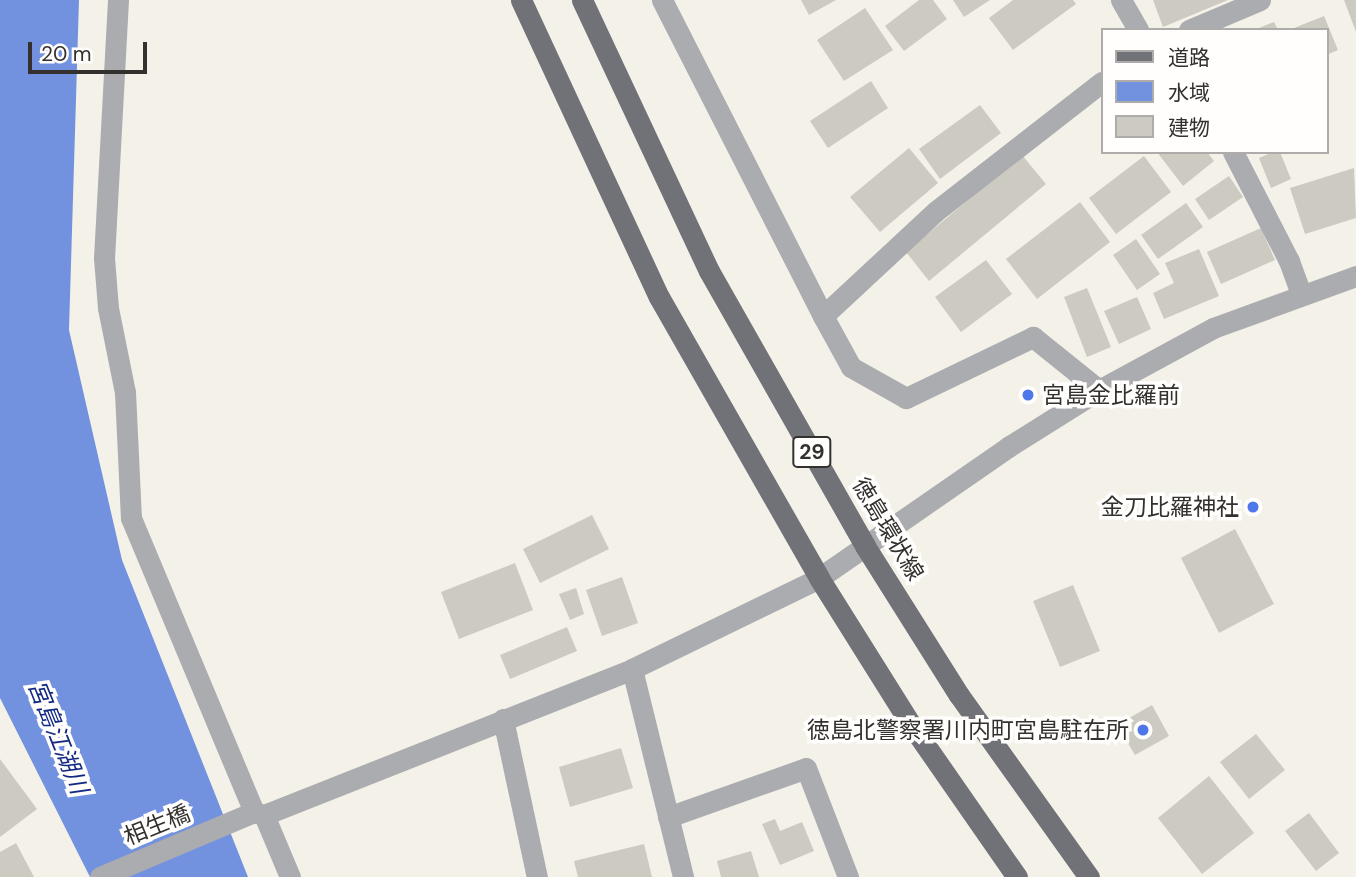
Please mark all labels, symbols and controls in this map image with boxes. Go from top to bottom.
scale bar [32,28,150,72]
legend [1100,28,1328,154]
text: 20 m [41,40,92,68]
text: 道路 [1168,44,1210,72]
text: 水域 [1168,79,1210,107]
text: 建物 [1168,114,1210,142]
place label: 宮島金比羅前 [1042,381,1180,409]
marker: 宮島金比羅前 [1020,387,1036,403]
road number: 29 [791,434,833,470]
street label: 徳島環状線 [847,473,929,585]
place label: 金刀比羅神社 [1101,493,1239,521]
marker: 金刀比羅神社 [1245,499,1261,515]
water label: 宮島江湖川 [22,676,94,798]
place label: 徳島北警察署川内町宮島駐在所 [807,716,1129,744]
marker: 徳島北警察署川内町宮島駐在所 [1135,722,1151,738]
street label: 相生橋 [120,799,194,851]

